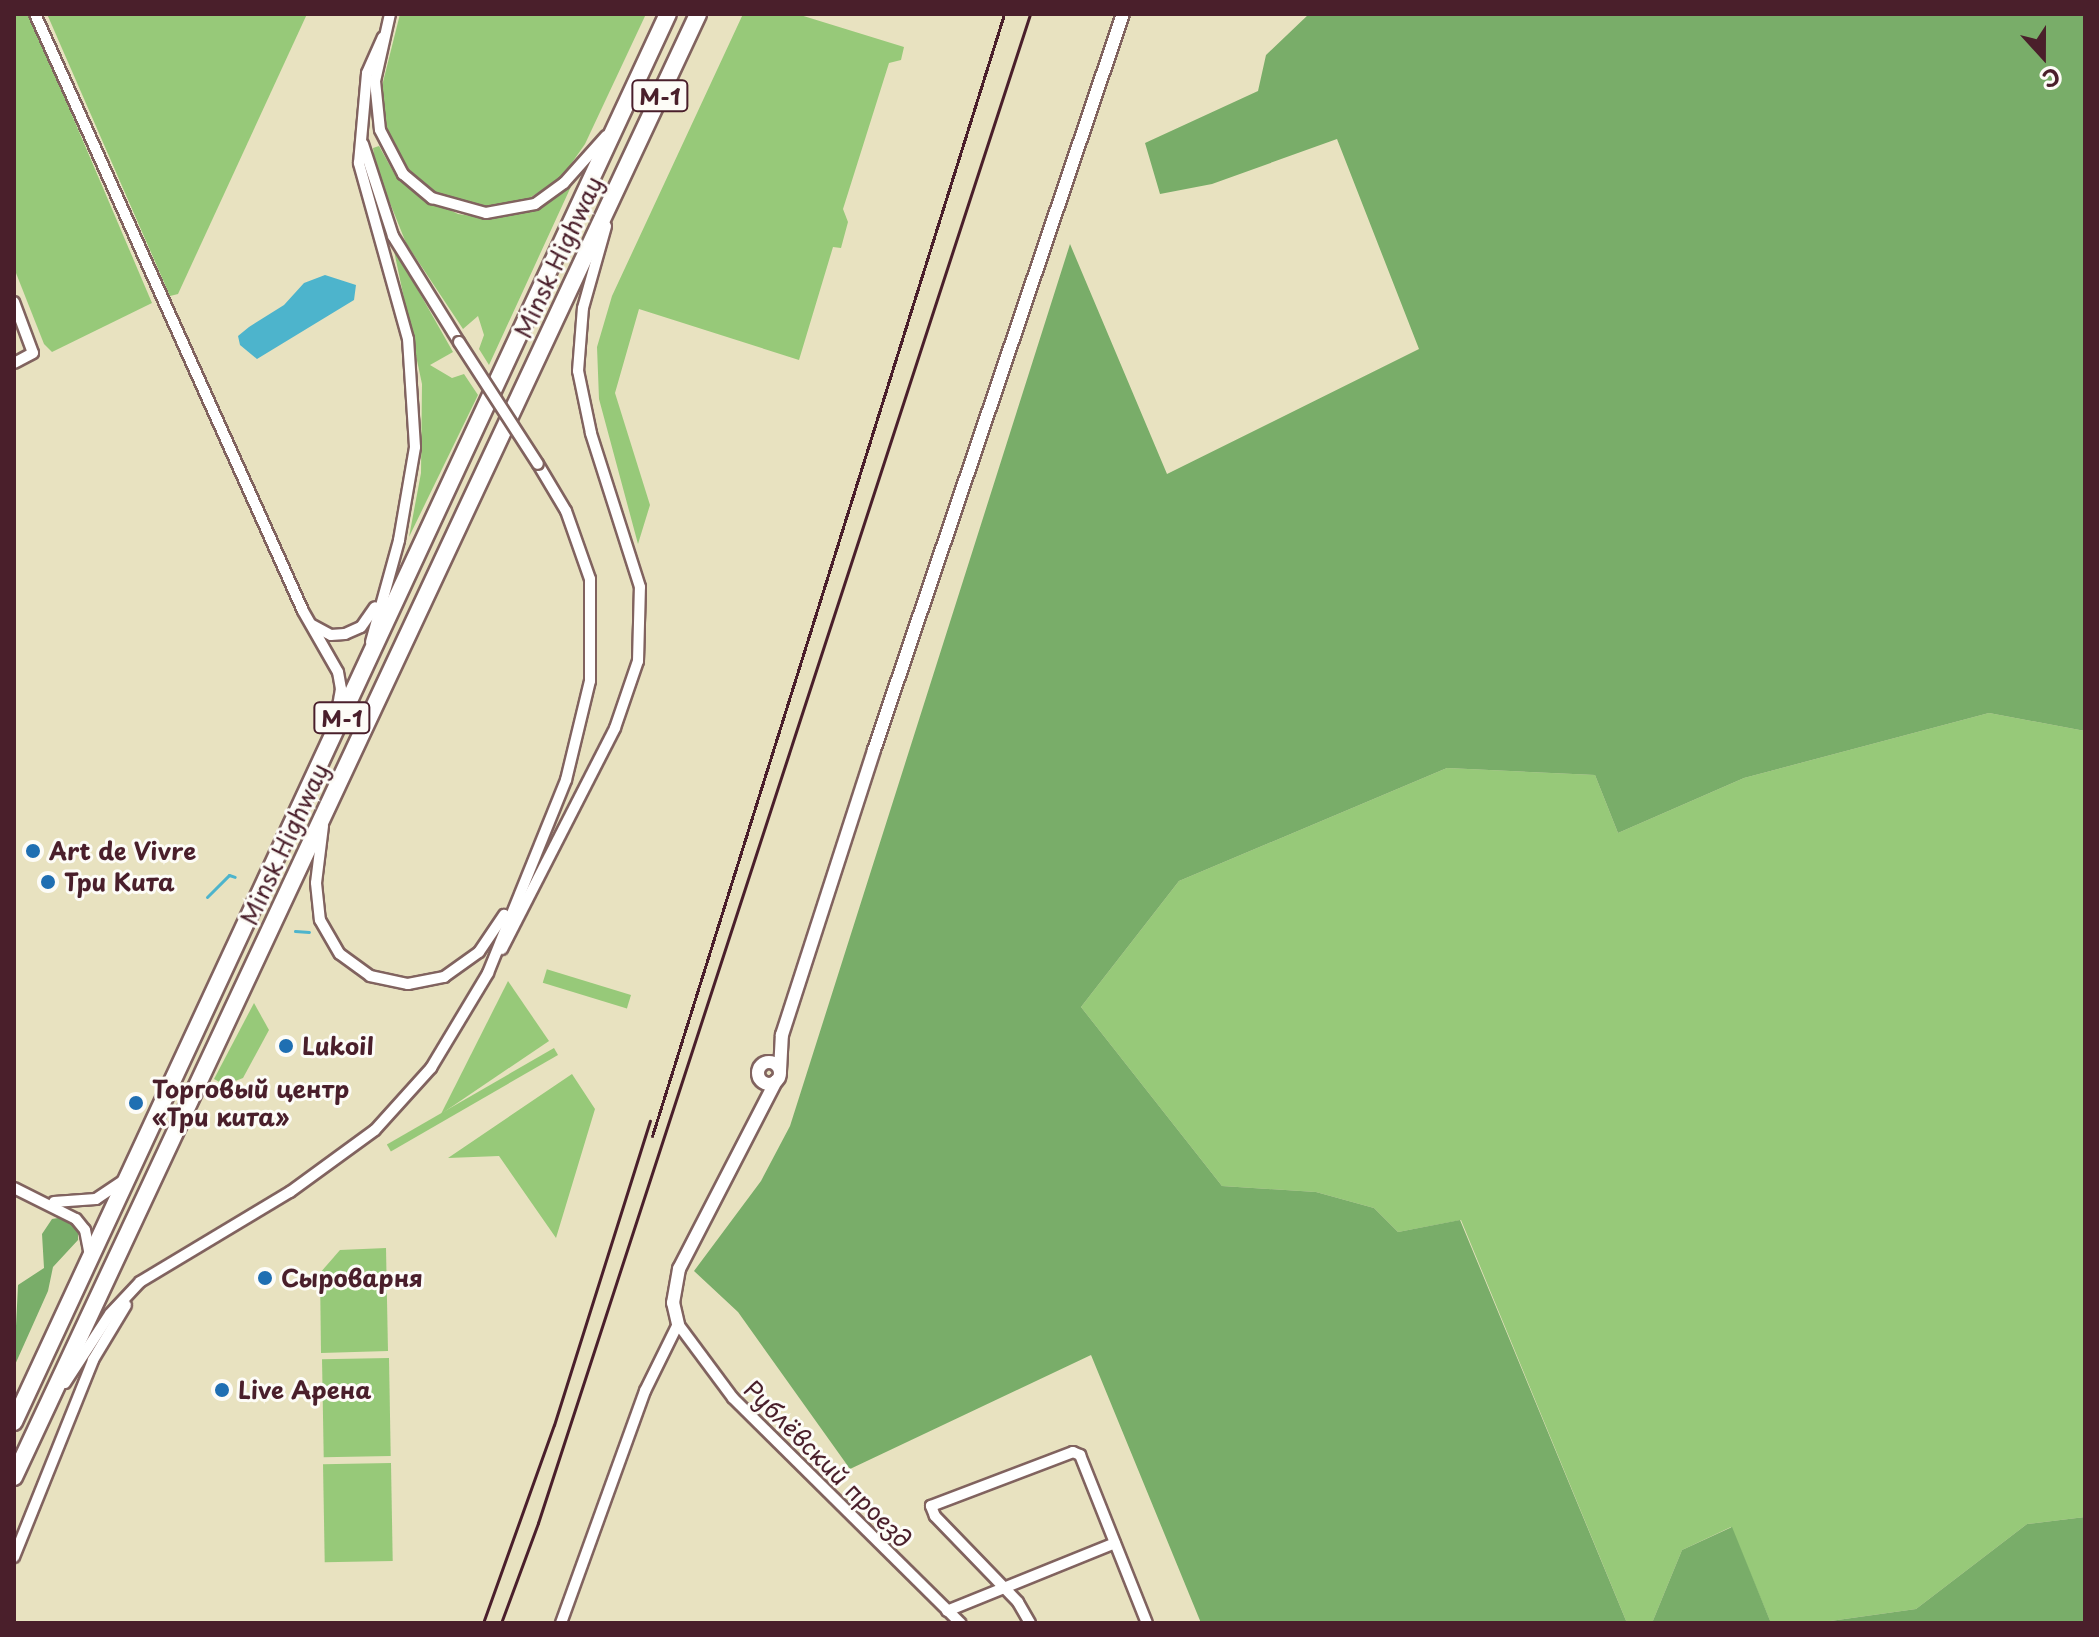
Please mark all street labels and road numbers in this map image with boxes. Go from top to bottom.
road number: М-1 [630,78,690,114]
street label: Minsk Highway [508,171,608,343]
road number: М-1 [312,700,372,736]
street label: Minsk Highway [234,758,334,930]
street label: Рублёвский проезд [738,1374,918,1554]

